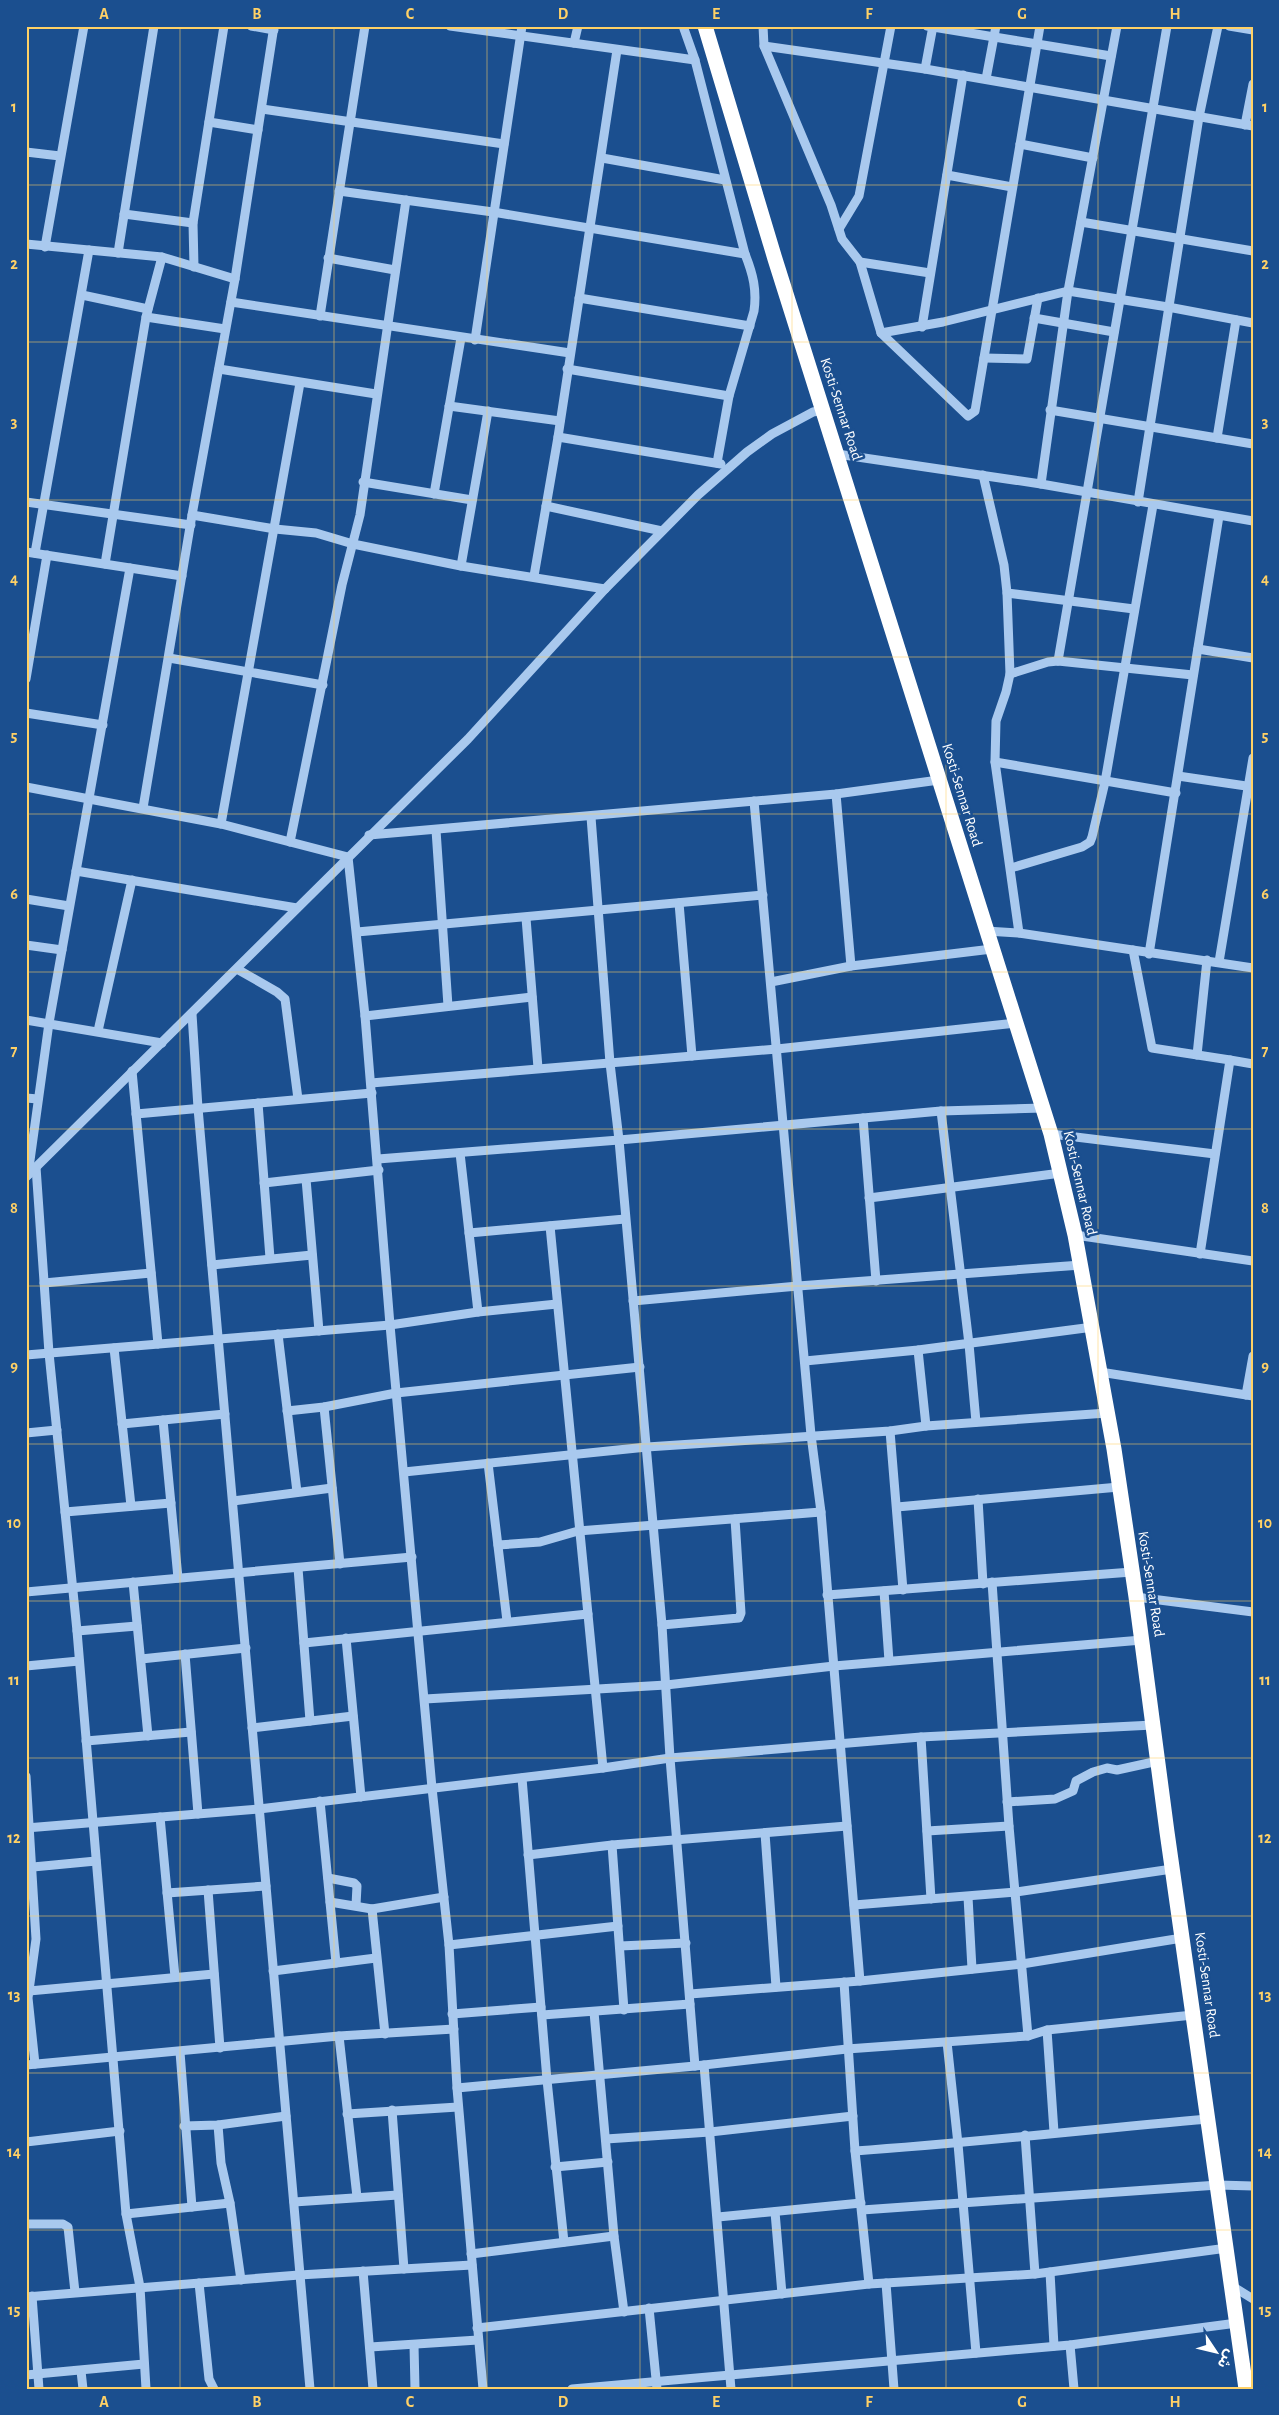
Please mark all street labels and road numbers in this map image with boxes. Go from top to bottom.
street label: Kosti-Sennar Road [817,356,865,462]
street label: Kosti-Sennar Road [939,742,985,848]
street label: Kosti-Sennar Road [1061,1129,1099,1237]
street label: Kosti-Sennar Road [1135,1530,1167,1638]
street label: Kosti-Sennar Road [1192,1931,1222,2039]

